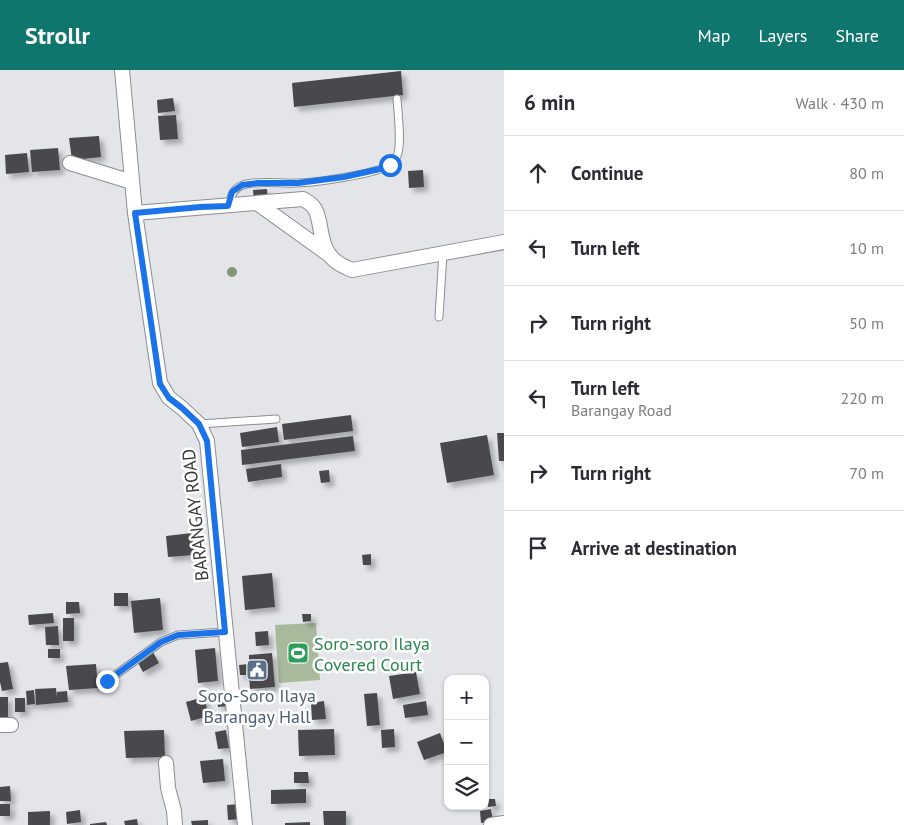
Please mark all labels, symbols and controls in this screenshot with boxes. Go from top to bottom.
text: Strollr [25,20,90,51]
text: Map [698,24,730,47]
text: Layers [758,24,807,47]
text: Share [835,24,879,47]
text: 6 min [524,89,575,116]
text: Walk · 430 m [795,93,884,113]
route start [379,154,402,177]
icon: ahead [524,159,552,187]
text: Continue [571,161,643,185]
text: 80 m [849,163,884,183]
icon: left [524,234,552,262]
text: Turn left [571,236,640,260]
text: 10 m [849,238,884,258]
icon: right [524,309,552,337]
text: Turn right [571,311,651,335]
text: 50 m [849,313,884,333]
text: Turn left [571,376,640,400]
icon: left [524,384,552,412]
text: 220 m [841,388,884,408]
text: Barangay Road [571,400,672,420]
street label: BARANGAY ROAD [177,448,213,582]
icon: right [524,459,552,487]
text: Turn right [571,461,651,485]
text: 70 m [849,463,884,483]
icon: arrive [524,534,552,562]
text: Arrive at destination [571,536,737,560]
place label: Soro-soro Ilaya Covered Court [314,632,430,676]
sports icon: Soro-soro Ilaya Covered Court [286,641,310,665]
public building icon: Soro-Soro Ilaya Barangay Hall [245,658,269,682]
route end [96,670,119,693]
map controls [444,675,489,810]
button: + [444,675,489,720]
place label: Soro-Soro Ilaya Barangay Hall [198,684,316,728]
button: − [444,720,489,765]
button: layers [444,765,489,810]

